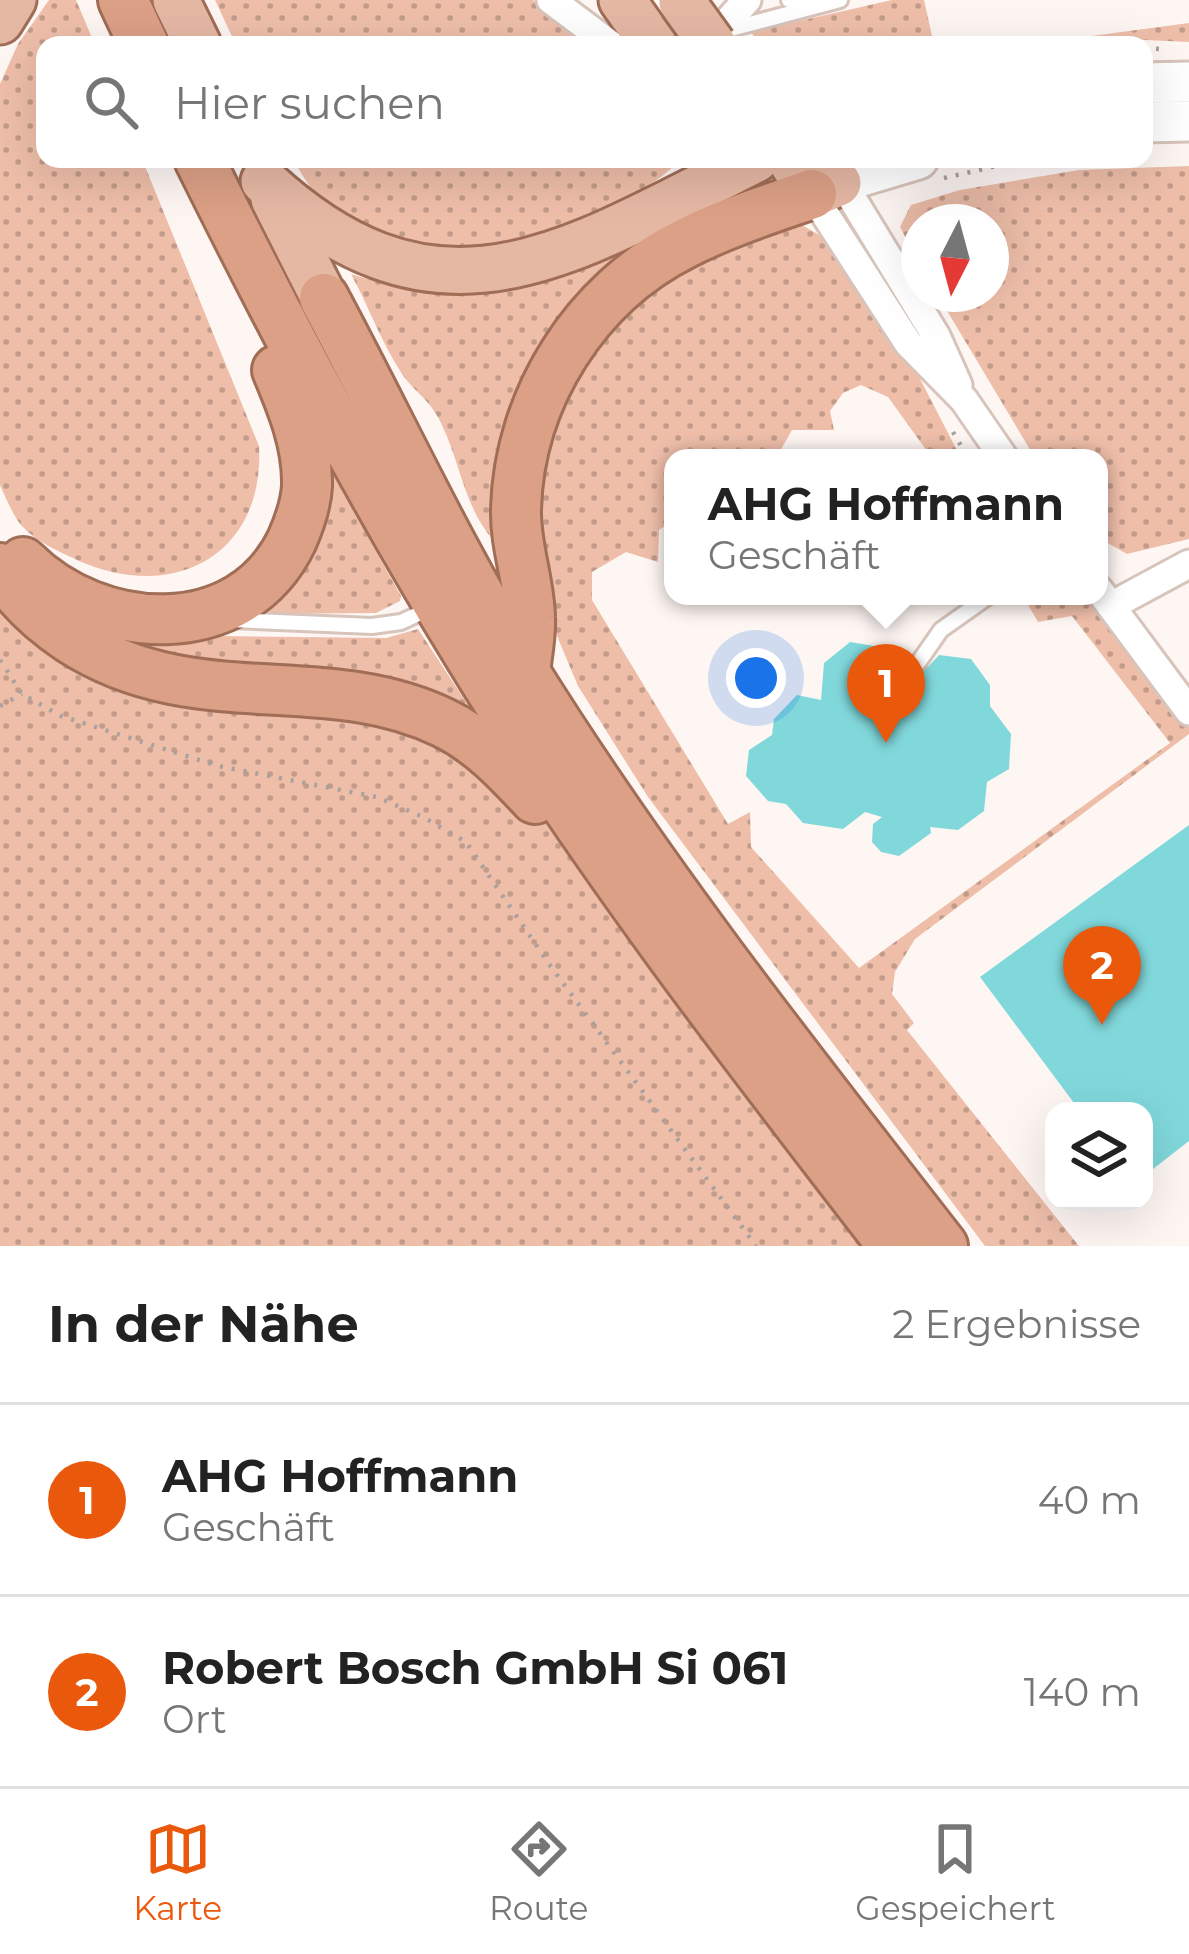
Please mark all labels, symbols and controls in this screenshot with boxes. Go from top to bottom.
search box [36,36,1153,168]
icon: search [78,69,144,135]
text: Hier suchen [174,75,445,130]
north arrow [901,204,1009,312]
popup [664,449,1108,605]
text: AHG Hoffmann [708,476,1064,531]
text: Geschäft [708,531,881,579]
pin: 1 [847,644,925,743]
your location [726,648,786,708]
pin: 2 [1063,926,1141,1025]
map controls [1045,1102,1153,1210]
button: layers [1045,1102,1153,1210]
text: In der Nähe [48,1293,359,1355]
text: 2 Ergebnisse [892,1300,1141,1348]
text: AHG Hoffmann [162,1448,518,1503]
text: 1 [79,1476,95,1524]
text: 40 m [1038,1476,1141,1524]
text: Geschäft [162,1503,335,1551]
text: Robert Bosch GmbH Si 061 [162,1640,788,1695]
text: 2 [75,1668,99,1716]
text: 140 m [1024,1668,1141,1716]
text: Ort [162,1695,227,1743]
tab: Karte [133,1816,222,1928]
tab: Route [489,1816,588,1928]
tab: Gespeichert [855,1816,1056,1928]

